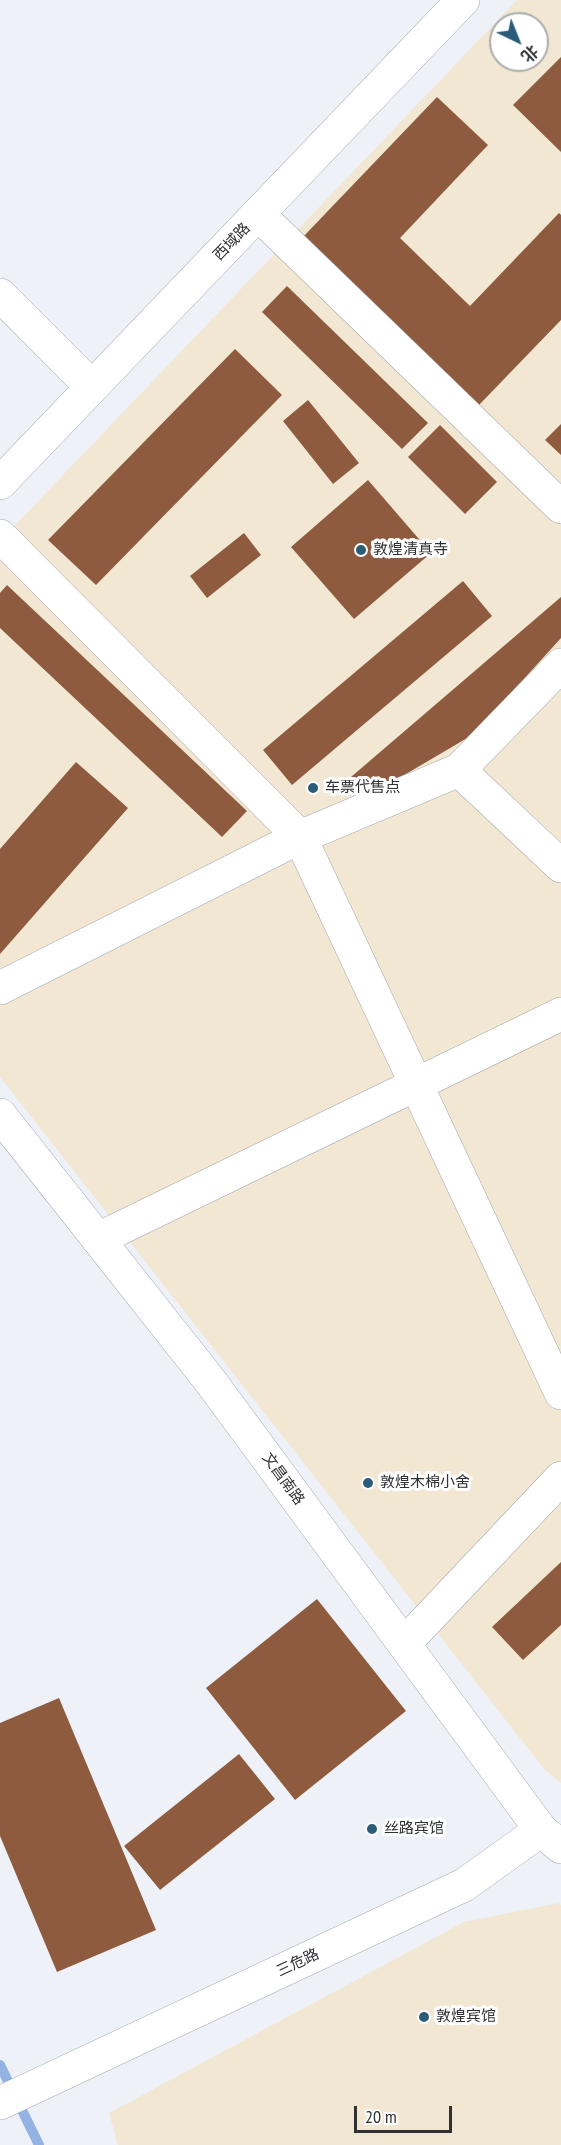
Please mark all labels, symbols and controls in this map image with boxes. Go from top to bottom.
north arrow [489,12,549,72]
text: 北 [517,41,543,66]
street label: 西域路 [210,220,254,264]
place label: 敦煌清真寺 [373,541,448,559]
marker: 敦煌清真寺 [354,543,368,557]
place label: 车票代售点 [325,779,400,797]
marker: 车票代售点 [306,781,320,795]
street label: 文昌南路 [258,1449,308,1509]
place label: 敦煌木棉小舍 [380,1474,470,1492]
marker: 敦煌木棉小舍 [361,1476,375,1490]
place label: 丝路宾馆 [384,1820,444,1838]
marker: 丝路宾馆 [365,1822,379,1836]
street label: 三危路 [274,1945,322,1981]
place label: 敦煌宾馆 [436,2008,496,2026]
marker: 敦煌宾馆 [417,2010,431,2024]
scale bar [357,2094,454,2132]
text: 20 m [365,2105,397,2128]

